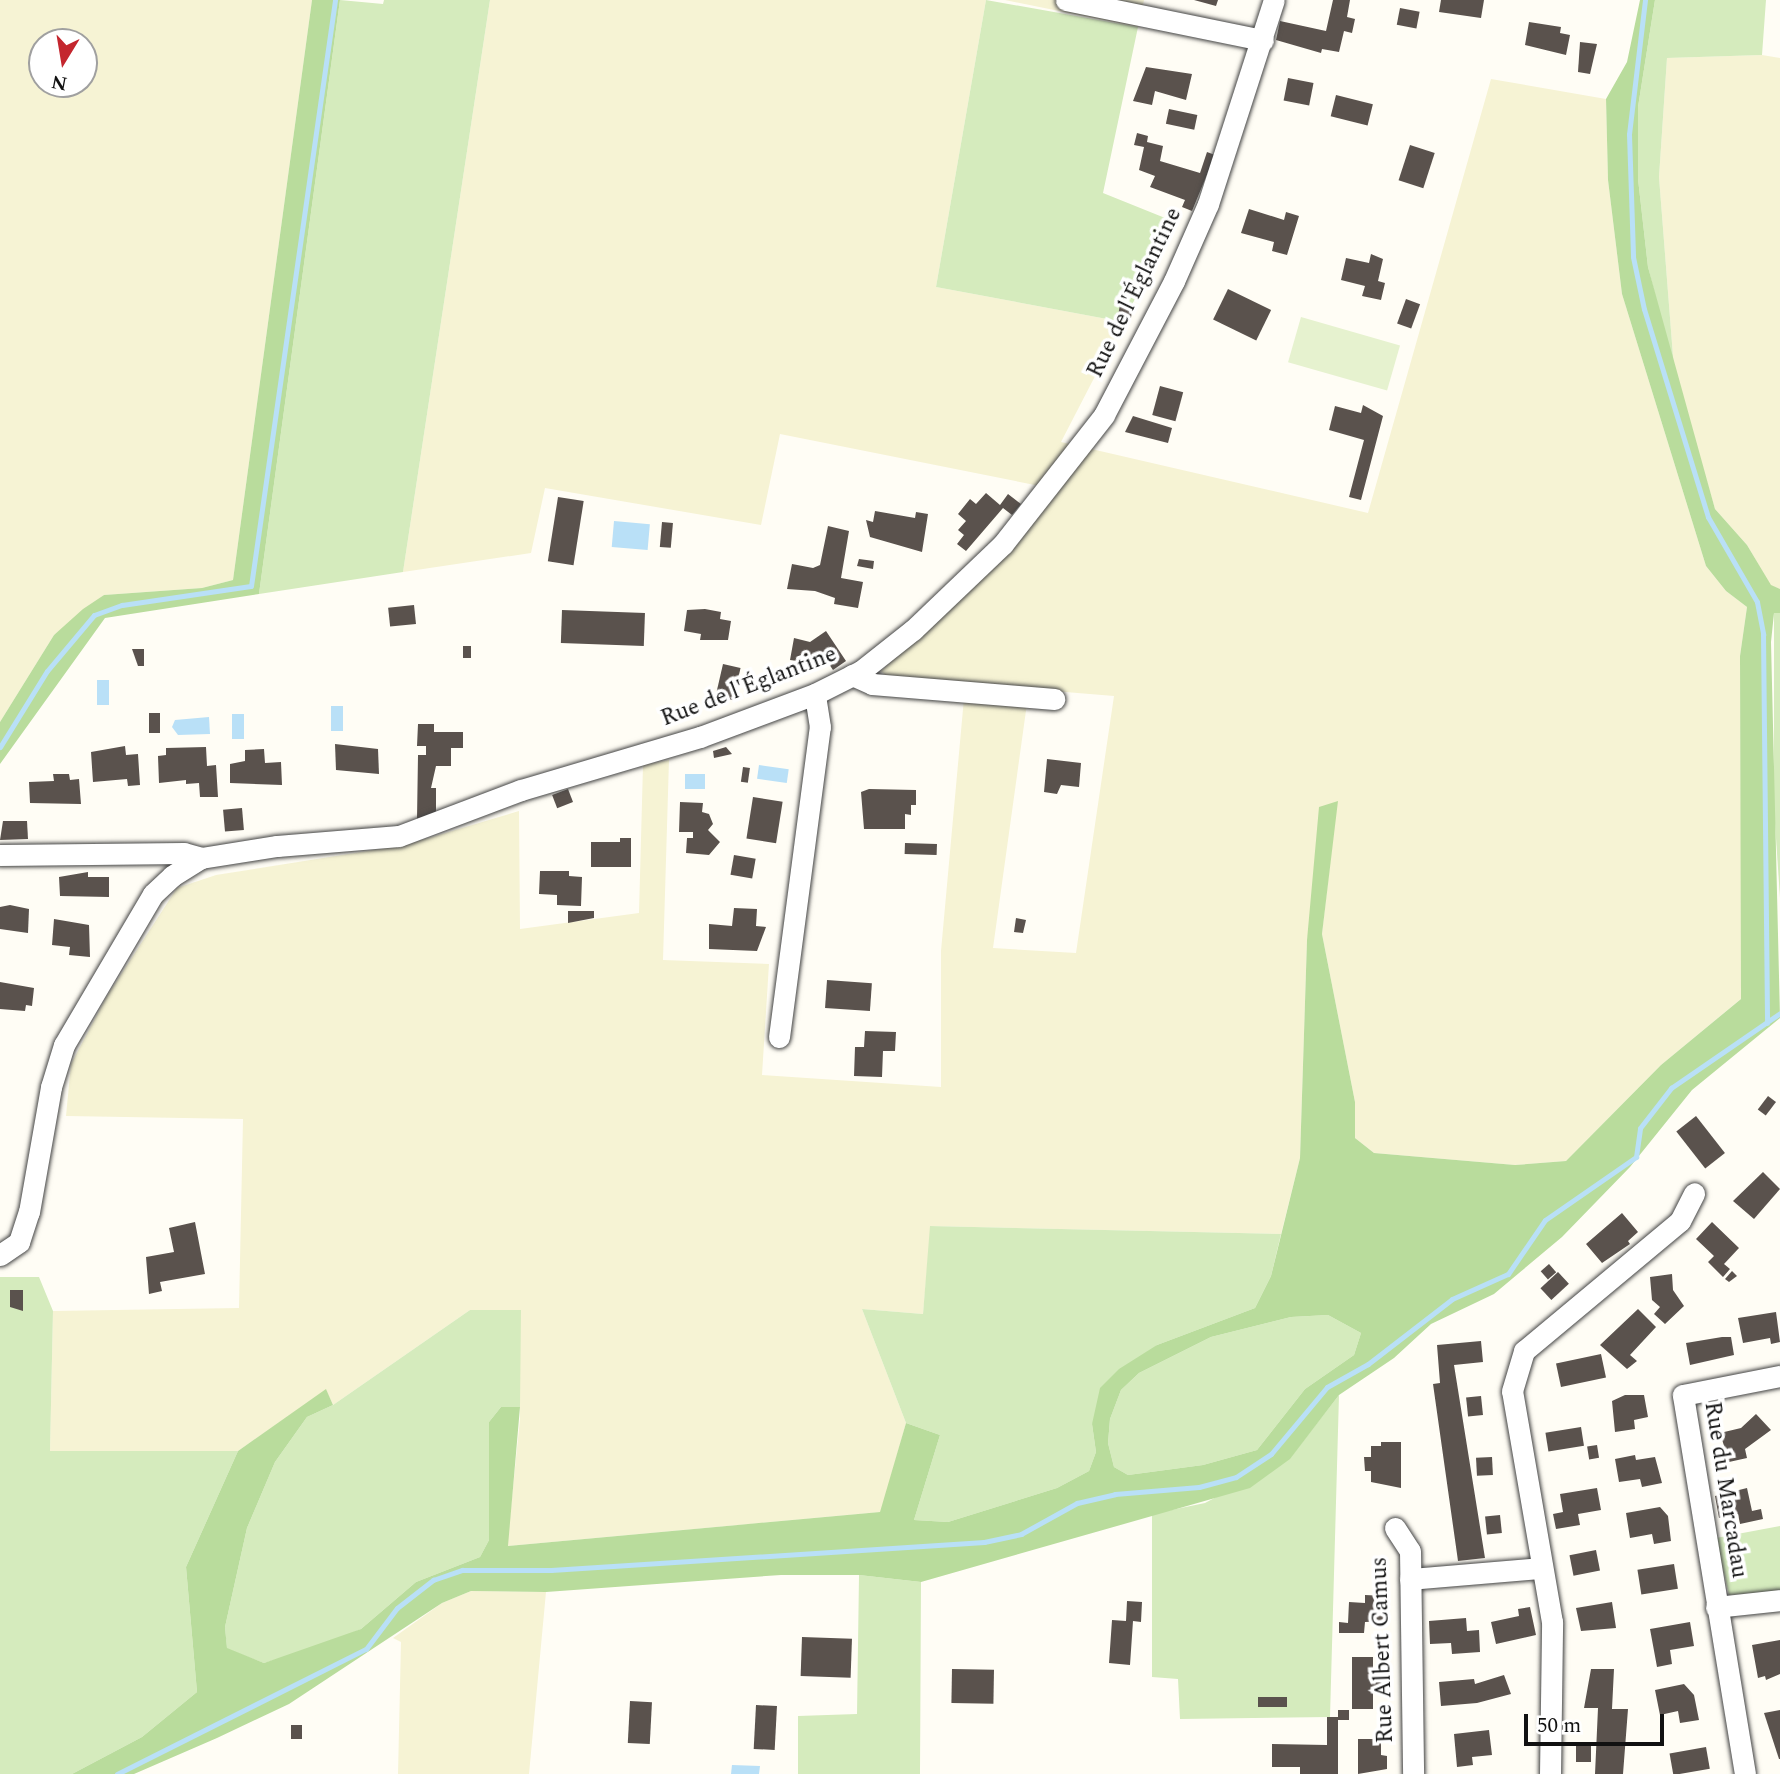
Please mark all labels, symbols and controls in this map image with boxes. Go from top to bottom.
north arrow [28,28,98,98]
text: N [49,66,70,98]
street label: Rue de l'Églantine [1082,203,1188,383]
street label: Rue de l'Églantine [657,641,841,733]
street label: Rue du Marcadau [1697,1400,1753,1580]
street label: Rue Albert Camus [1366,1556,1400,1744]
scale bar [1528,1700,1668,1744]
text: 50 m [1537,1710,1581,1742]

